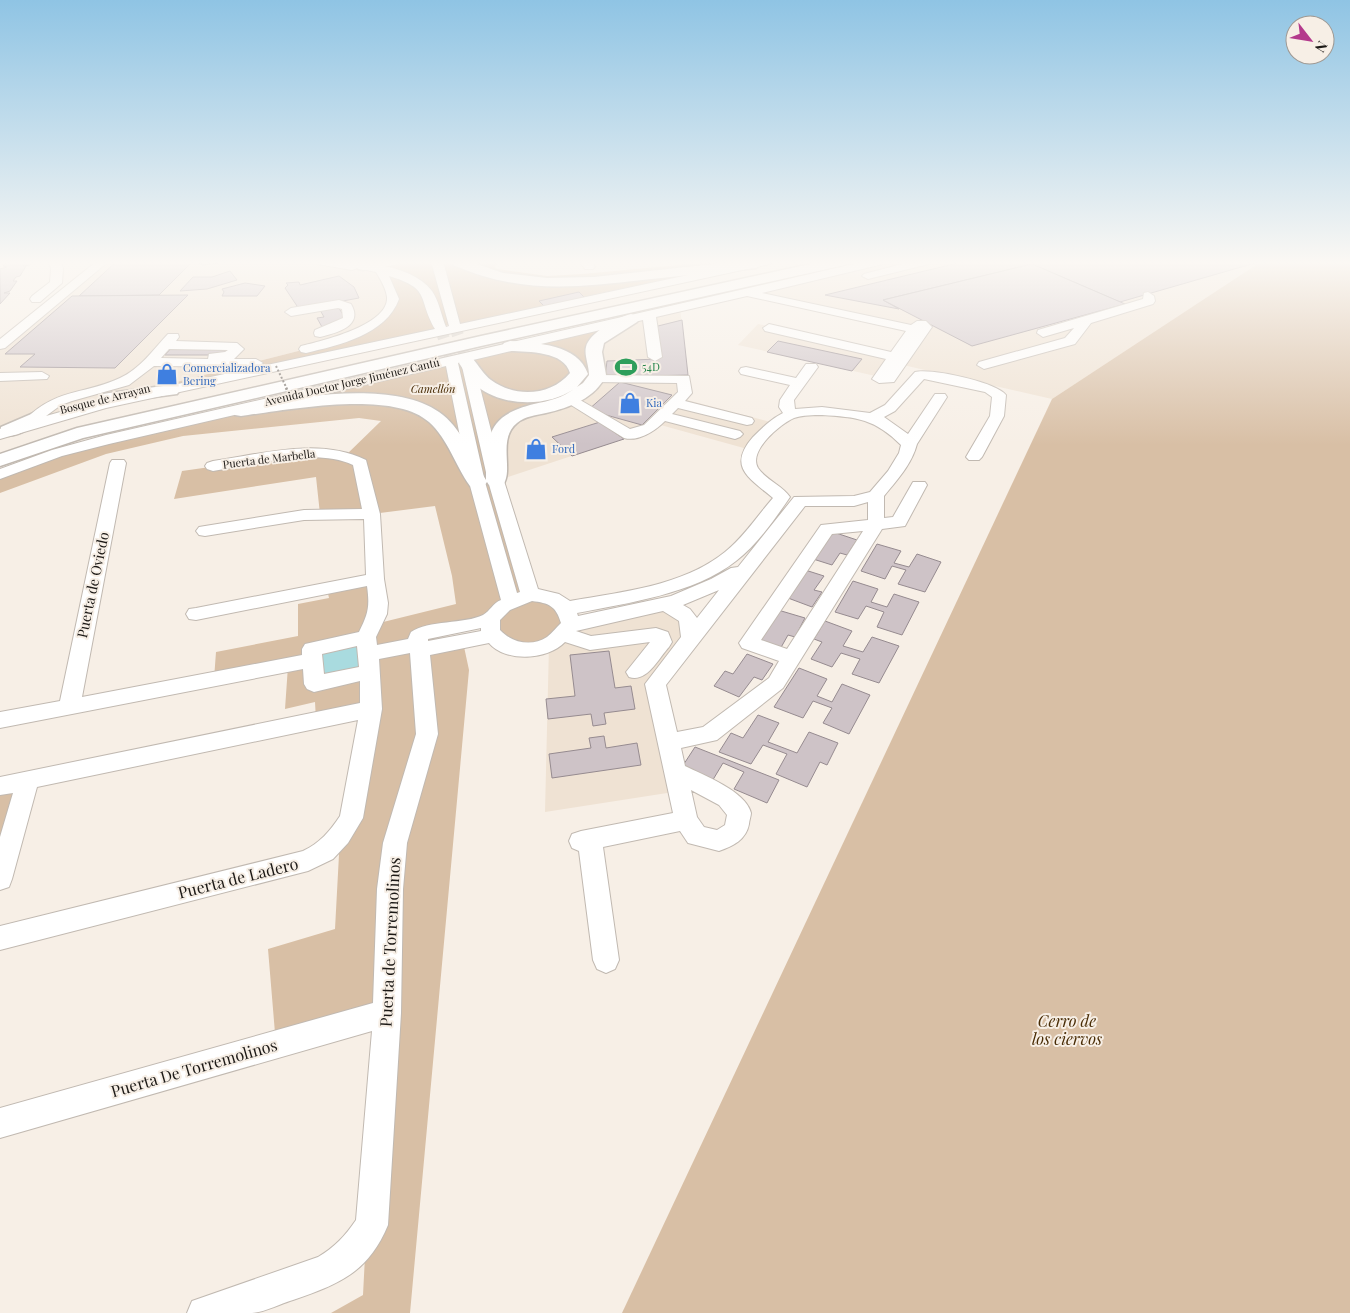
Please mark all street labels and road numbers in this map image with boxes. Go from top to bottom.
street label: Avenida Doctor Jorge Jiménez Cantú [262,354,441,409]
street label: Bosque de Arrayan [58,380,152,417]
street label: Puerta de Marbella [222,445,317,472]
street label: Puerta de Oviedo [72,530,113,640]
street label: Puerta de Ladero [176,852,300,903]
street label: Puerta de Torremolinos [375,857,404,1027]
street label: Puerta De Torremolinos [108,1034,279,1101]

